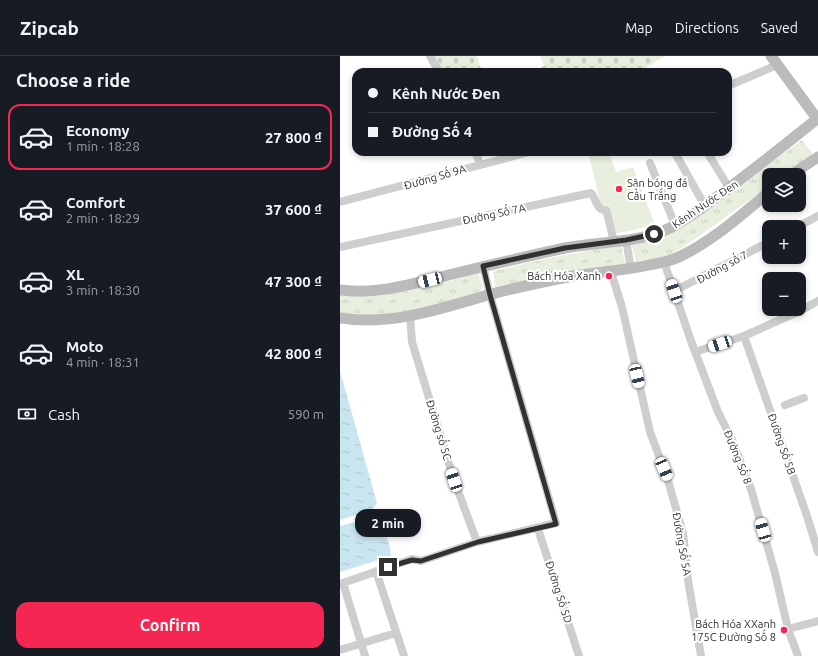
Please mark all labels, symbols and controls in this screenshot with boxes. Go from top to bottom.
text: Zipcab [20,17,79,39]
text: Map [625,20,653,36]
text: Directions [675,20,739,36]
text: Saved [761,20,798,36]
text: Choose a ride [16,70,130,90]
text: Kênh Nước Đen [392,85,500,102]
icon: car [18,119,54,155]
text: Economy [66,122,130,139]
text: Đường Số 4 [392,123,472,140]
text: 27 800 ₫ [265,129,322,146]
text: 1 min · 18:28 [66,139,140,153]
street label: Đường Số 9A [402,161,468,192]
map controls [762,168,806,316]
button: layers [762,168,806,212]
place label: Sân bóng đá Cầu Trắng [627,177,687,202]
street label: Kênh Nước Đen [670,178,740,230]
marker: Sân bóng đá Cầu Trắng [614,184,624,194]
icon: car [18,191,54,227]
text: Comfort [66,194,125,211]
street label: Đường Số 7A [461,200,527,227]
text: 37 600 ₫ [265,201,322,218]
text: 2 min · 18:29 [66,211,140,225]
button: + [762,220,806,264]
route start [645,225,663,243]
street label: Đường số 7 [694,247,750,285]
icon: car [18,263,54,299]
text: XL [66,266,84,283]
place label: Bách Hóa Xanh [527,270,601,282]
car [417,271,443,289]
marker: Bách Hóa Xanh [604,271,614,281]
button: − [762,272,806,316]
text: 47 300 ₫ [265,273,322,290]
car [664,278,684,304]
text: 3 min · 18:30 [66,283,140,297]
icon: car [18,335,54,371]
car [707,335,733,353]
text: Moto [66,338,104,355]
text: 42 800 ₫ [265,345,322,362]
text: 4 min · 18:31 [66,355,140,369]
car [628,363,646,389]
street label: Đường số 5C [424,398,456,462]
icon: cash [16,403,38,425]
text: Cash [48,406,80,423]
text: 590 m [288,407,324,421]
street label: Đường Số 5B [766,411,800,476]
street label: Đường Số 8 [722,428,756,486]
car [654,456,674,482]
car [445,467,463,493]
callout: 2 min [355,509,421,537]
street label: Đường Số 5A [671,511,695,577]
text: 2 min [372,516,404,530]
car [754,517,772,543]
route end [379,558,397,576]
street label: Đường Số 5D [543,559,576,625]
button: Confirm [16,602,324,648]
place label: Bách Hóa XXanh 175C Đường Số 8 [691,618,776,643]
marker: Bách Hóa XXanh 175C Đường Số 8 [779,625,789,635]

